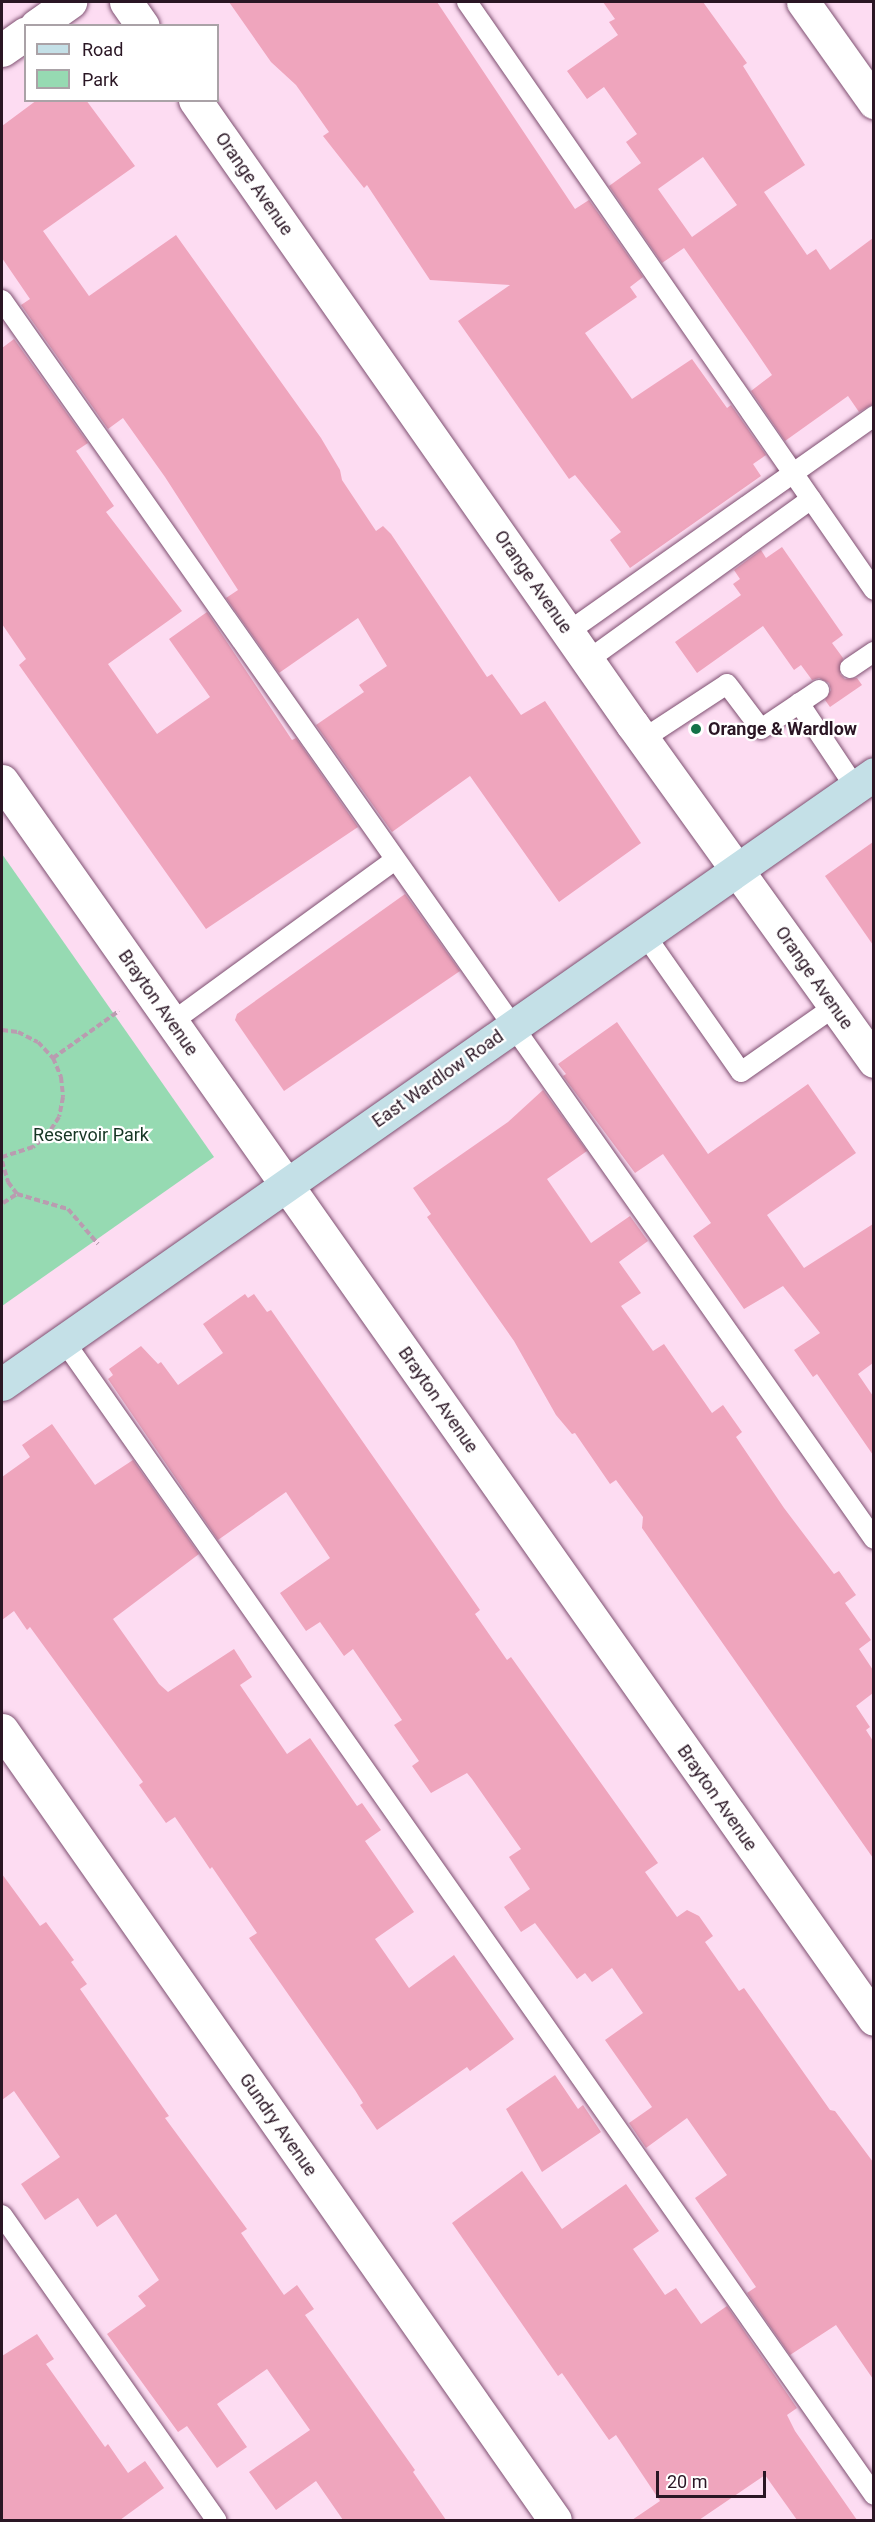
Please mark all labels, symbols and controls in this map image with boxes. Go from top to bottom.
legend [24,24,219,102]
text: Road [82,39,123,60]
text: Park [82,69,118,90]
street label: Orange Avenue [210,128,298,240]
street label: Orange Avenue [489,526,577,638]
place label: Orange & Wardlow [708,718,857,740]
marker: Orange & Wardlow [689,722,703,736]
street label: Orange Avenue [770,922,858,1034]
street label: Brayton Avenue [113,946,203,1060]
street label: East Wardlow Road [368,1026,508,1132]
park label: Reservoir Park [33,1124,149,1146]
street label: Brayton Avenue [393,1343,483,1457]
street label: Brayton Avenue [672,1741,762,1855]
street label: Gundry Avenue [235,2070,321,2180]
scale bar [659,2459,768,2497]
text: 20 m [667,2471,707,2492]

